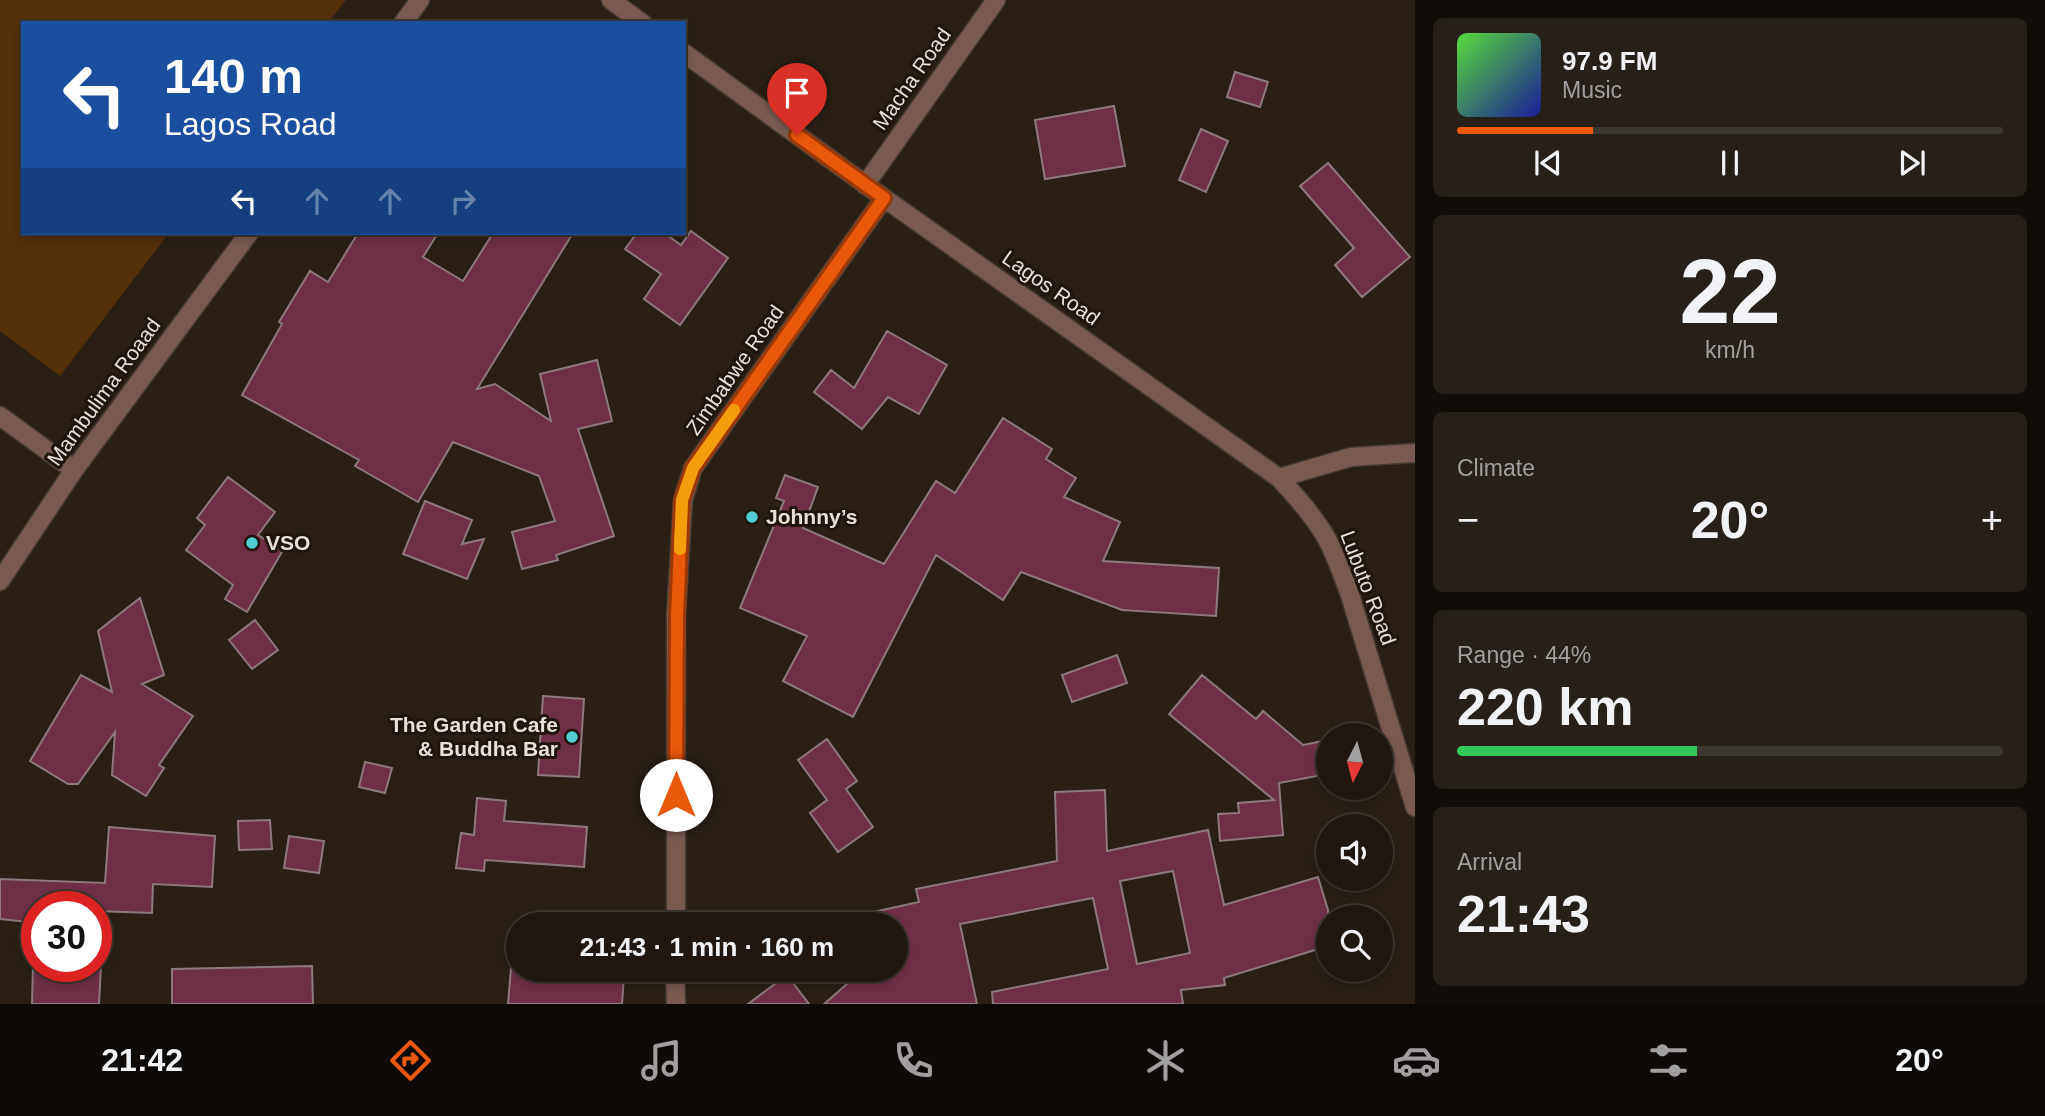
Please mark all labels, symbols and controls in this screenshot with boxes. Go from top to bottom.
street label: Macha Road [868,23,955,134]
text: 97.9 FM [1562,46,1657,76]
icon: left [49,49,140,140]
text: 140 m [164,49,303,103]
pin [767,63,827,135]
icon: arrive [778,74,816,112]
text: Music [1562,77,1622,103]
text: Lagos Road [164,106,337,142]
icon: previous [1529,144,1567,182]
icon: pause [1711,144,1749,182]
icon: next [1893,144,1931,182]
icon: left [225,182,263,220]
icon: ahead [298,182,336,220]
icon: ahead [371,182,409,220]
icon: right [444,182,482,220]
text: 22 [1679,241,1781,342]
street label: Lagos Road [998,246,1104,329]
street label: Zimbabwe Road [681,300,788,439]
street label: Mambulima Roaad [42,314,165,470]
text: km/h [1705,337,1755,363]
text: Climate [1457,455,1535,481]
text: 20° [1691,491,1769,549]
text: − [1457,499,1479,541]
text: + [1981,499,2003,541]
place label: Johnny’s [766,505,857,528]
marker: Johnny’s [744,509,760,525]
street label: Lubuto Road [1336,528,1401,648]
place label: VSO [266,531,310,554]
marker: VSO [244,535,260,551]
text: Range · 44% [1457,642,1591,668]
text: 220 km [1457,678,1633,736]
place label: The Garden Cafe & Buddha Bar [390,713,558,760]
north arrow [1316,723,1393,800]
map controls [1316,723,1393,982]
marker: The Garden Cafe & Buddha Bar [564,729,580,745]
position arrow [639,758,713,832]
button: sound [1316,814,1393,891]
text: Arrival [1457,849,1522,875]
text: 21:43 [1457,885,1590,943]
speed limit sign: 30 [21,891,112,982]
button: search [1316,905,1393,982]
text: 21:43 · 1 min · 160 m [580,932,834,962]
icon: directions [386,1036,435,1085]
icon: music [637,1036,686,1085]
icon: phone [889,1036,938,1085]
icon: climate [1141,1036,1190,1085]
icon: car [1392,1036,1441,1085]
icon: filters [1644,1036,1693,1085]
text: 21:42 [101,1042,183,1078]
text: 20° [1895,1042,1944,1078]

